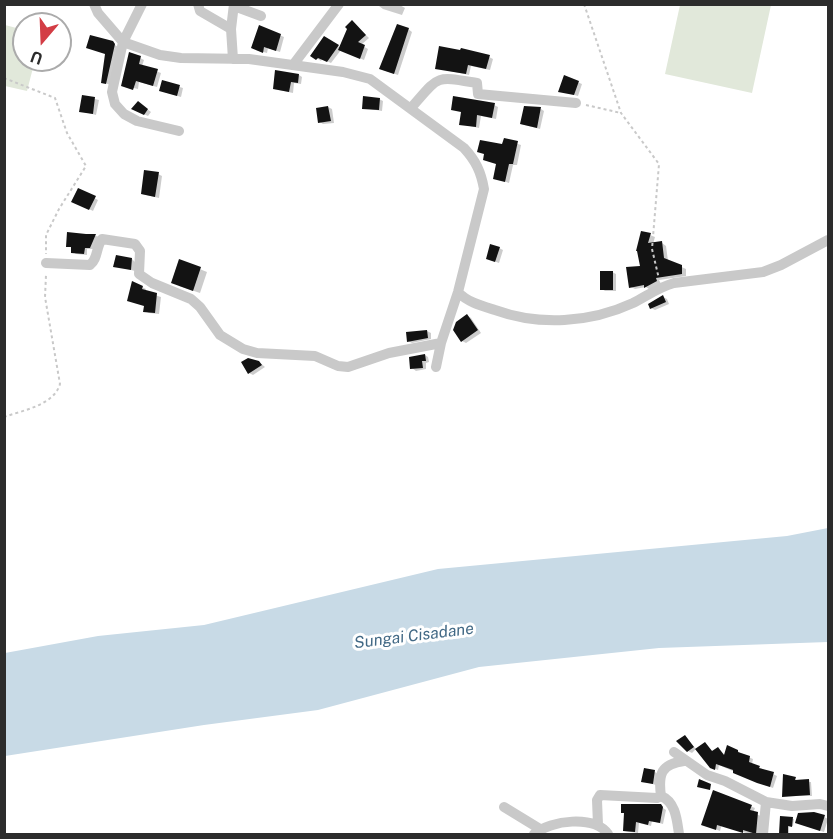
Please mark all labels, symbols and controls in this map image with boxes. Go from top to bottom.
north arrow [12,12,72,72]
text: U [28,47,45,68]
water label: Sungai Cisadane [353,619,475,653]

